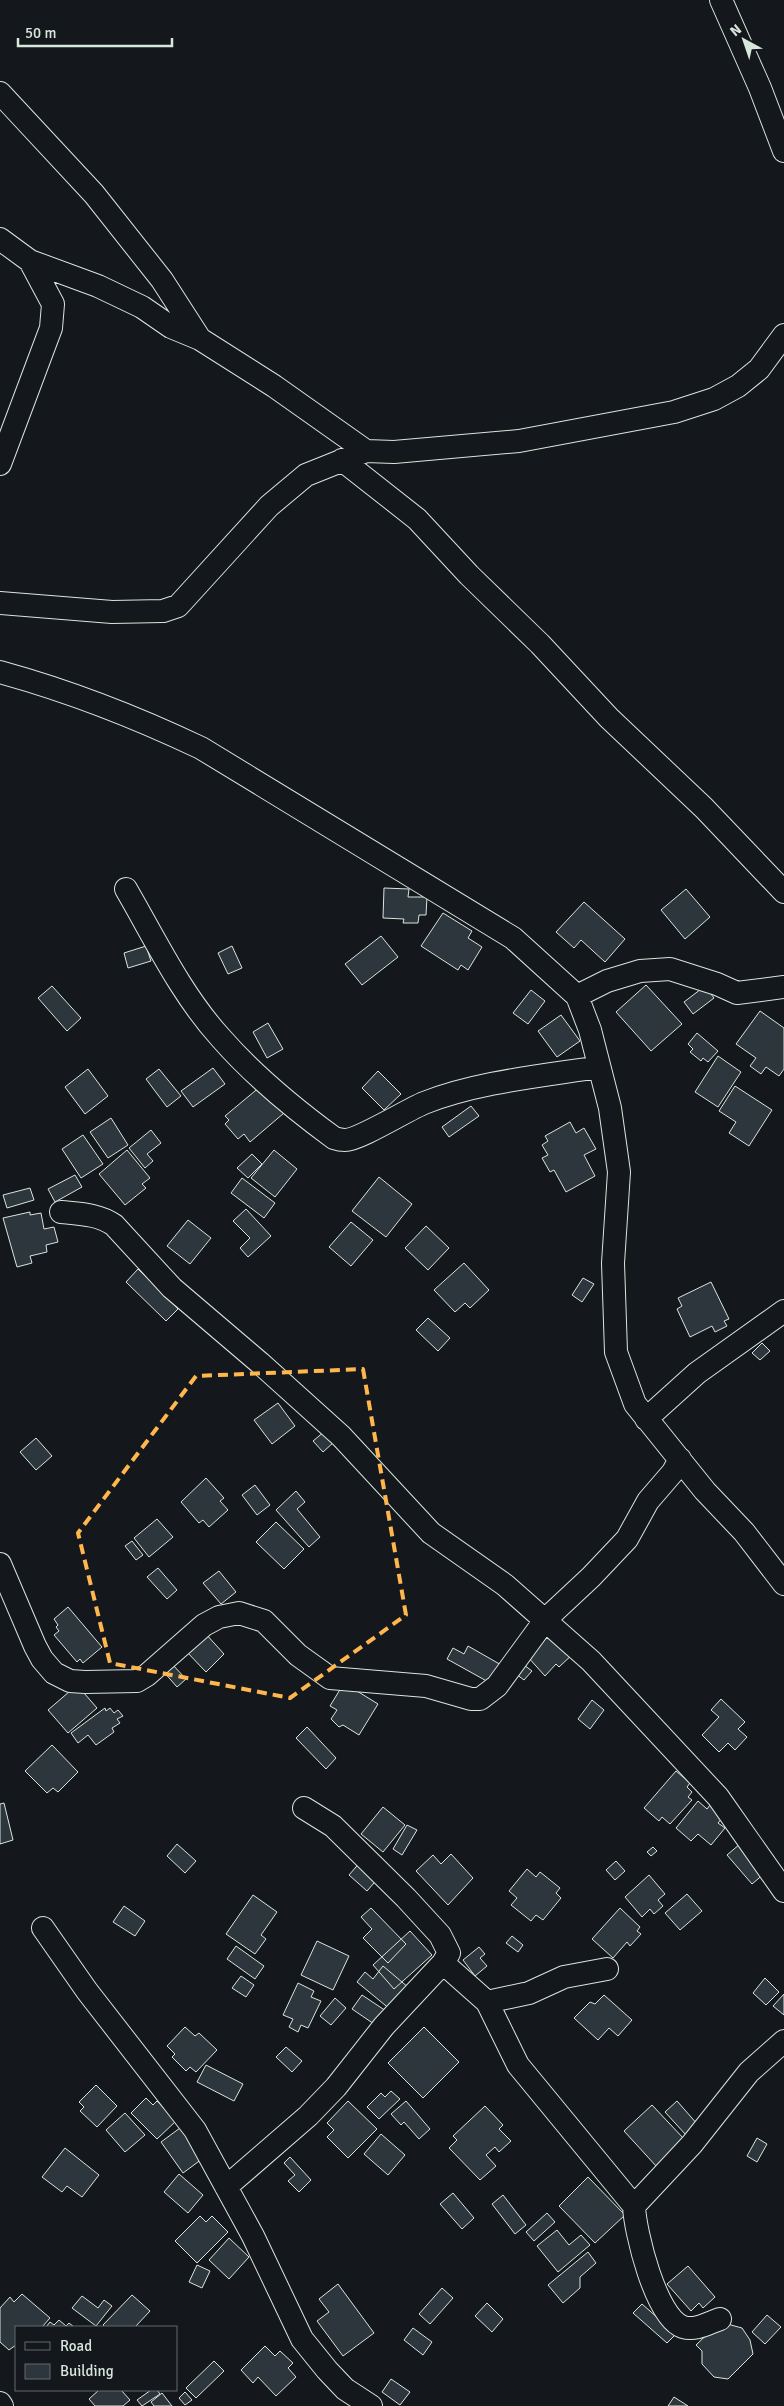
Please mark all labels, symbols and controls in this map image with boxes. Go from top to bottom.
scale bar [18,15,171,47]
north arrow [719,15,769,65]
text: N [727,21,745,40]
text: 50 m [25,24,56,42]
legend [15,2326,178,2391]
text: Road [60,2337,92,2355]
text: Building [60,2362,114,2380]

